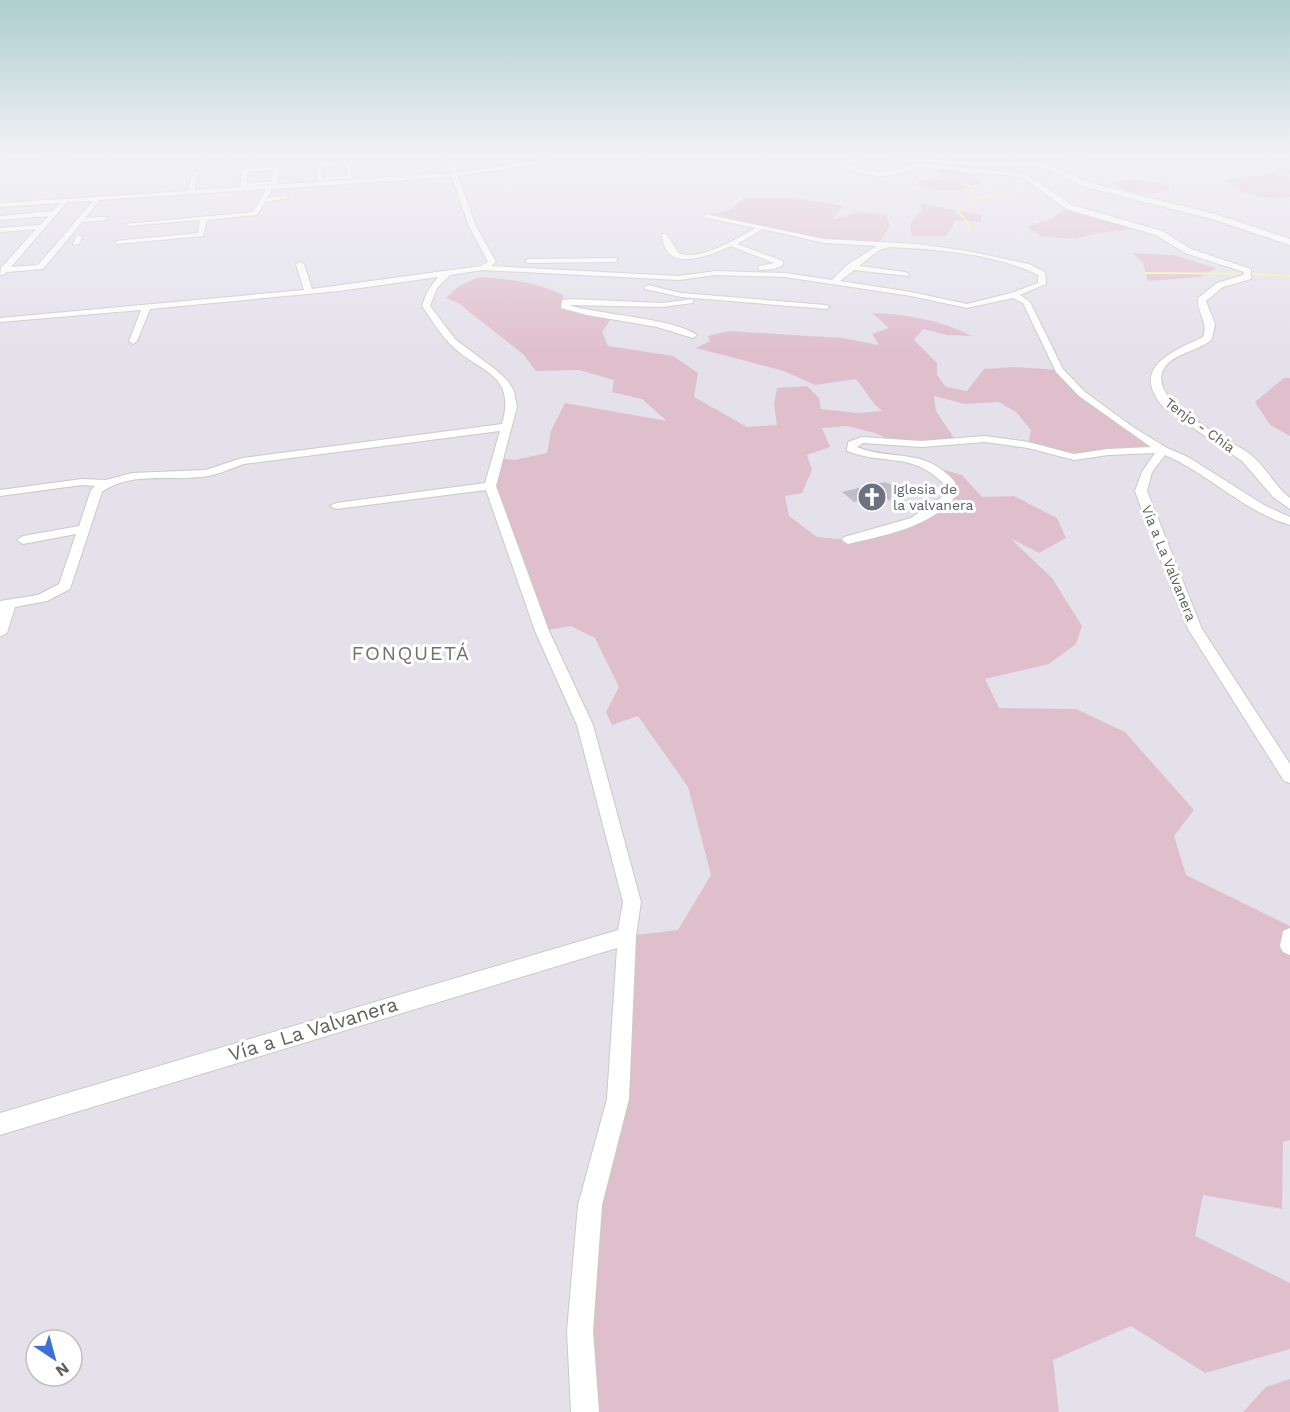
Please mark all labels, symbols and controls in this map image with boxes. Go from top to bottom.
street label: Tenjo - Chia [1162,394,1238,456]
church icon: Iglesia de la valvanera [856,481,888,513]
place label: Iglesia de la valvanera [893,481,974,513]
street label: Vía a La Valvanera [1139,503,1200,623]
district label: FONQUETÁ [352,641,470,665]
street label: Vía a La Valvanera [225,992,401,1066]
north arrow [24,1328,84,1388]
text: N [52,1359,73,1381]

